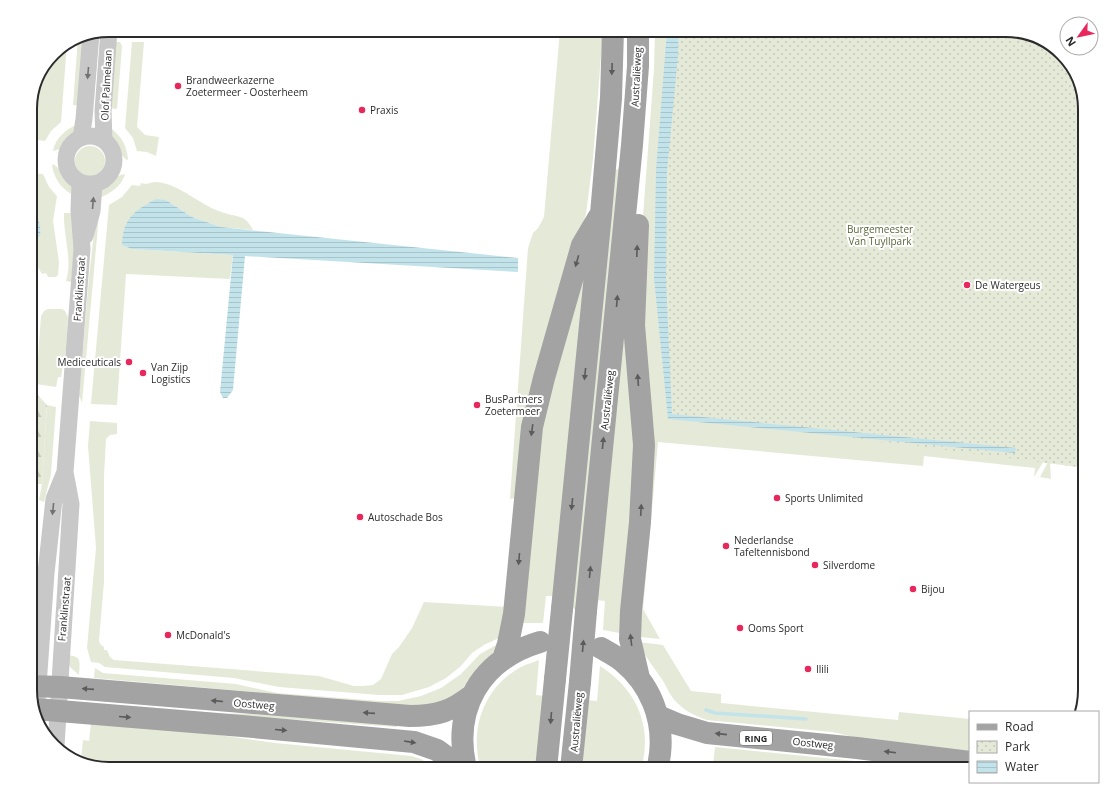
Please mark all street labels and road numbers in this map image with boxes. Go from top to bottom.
street label: Australiëweg [627,46,645,107]
street label: Olof Palmelaan [97,49,115,121]
street label: Franklinstraat [70,256,88,322]
street label: Australiëweg [597,369,617,431]
street label: Franklinstraat [54,576,74,642]
street label: Australiëweg [566,691,586,752]
street label: Oostweg [233,695,276,713]
road number: RING [740,731,772,745]
street label: Oostweg [792,734,835,752]

